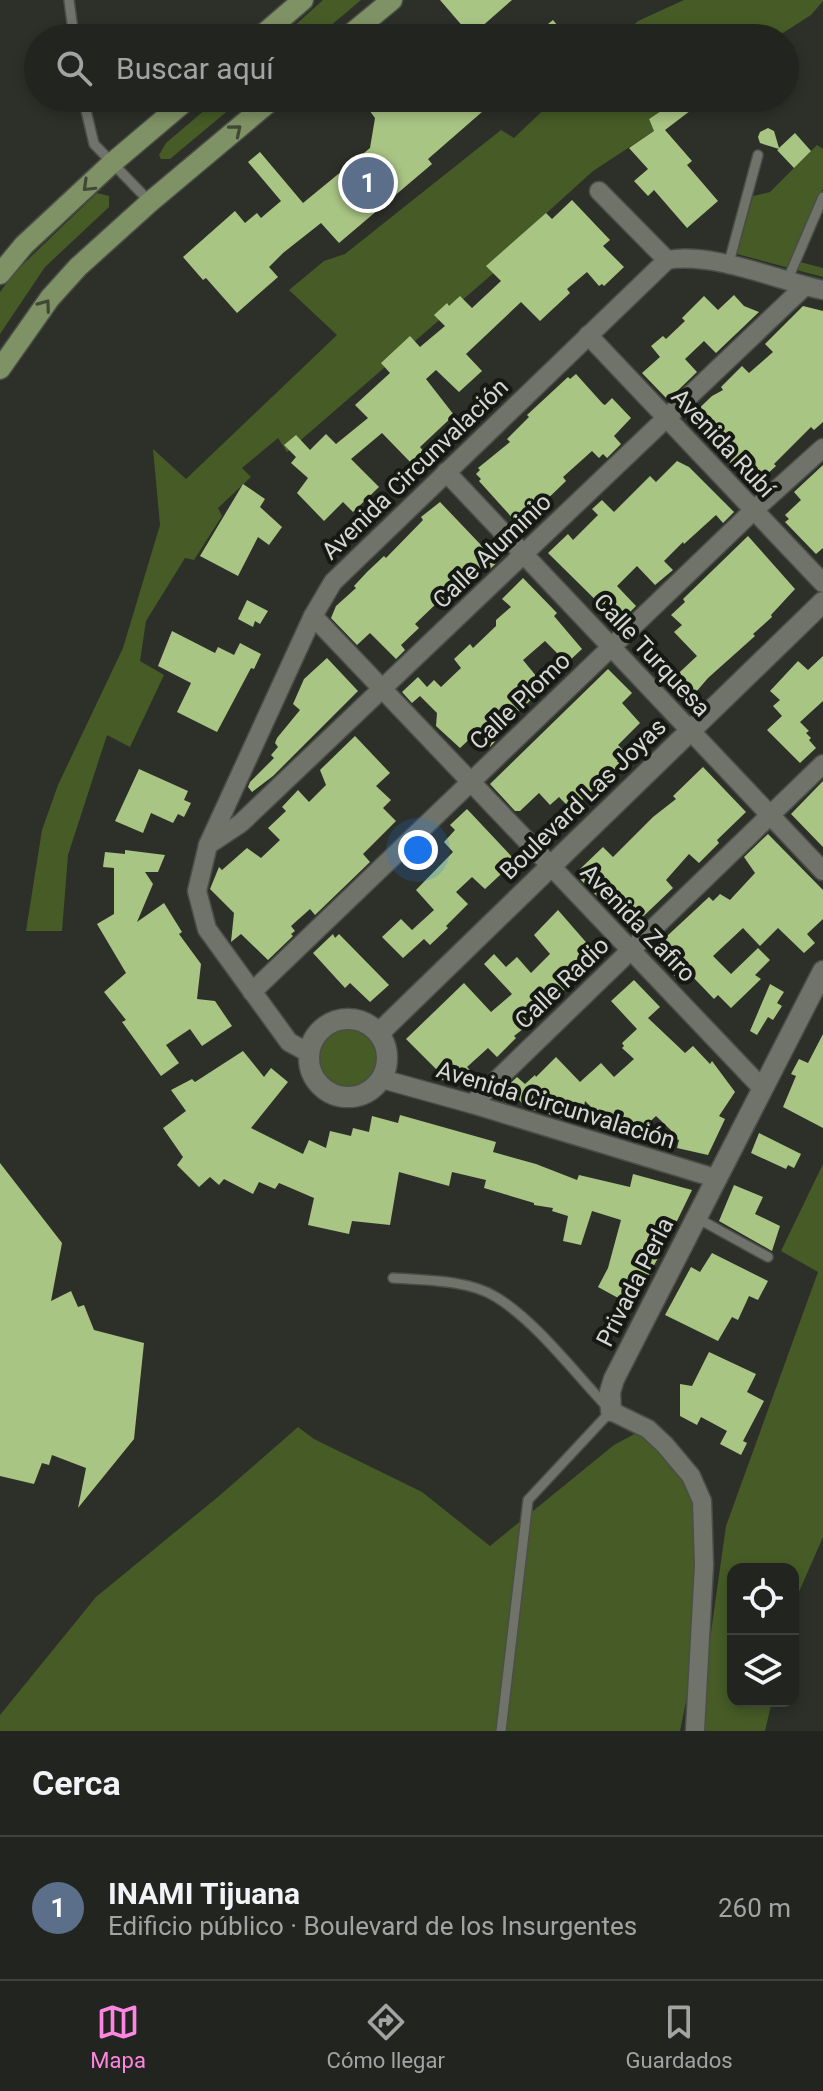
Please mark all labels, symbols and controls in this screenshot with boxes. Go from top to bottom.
search box [24,24,799,112]
icon: search [52,46,96,90]
text: Buscar aquí [116,51,274,86]
one-way arrow [227,125,242,140]
pin: 1 [342,153,394,213]
one-way arrow [83,177,98,191]
one-way arrow [35,300,50,314]
street label: Avenida Circunvalación [316,373,514,565]
street label: Avenida Rubí [666,383,781,504]
street label: Calle Aluminio [427,488,557,614]
street label: Calle Turquesa [588,588,716,722]
street label: Calle Plomo [464,646,576,756]
street label: Boulevard Las Joyas [494,713,672,885]
your location [398,830,438,870]
street label: Avenida Zafiro [575,858,701,988]
street label: Calle Radio [509,931,615,1035]
street label: Avenida Circunvalación [433,1055,679,1155]
street label: Privada Perla [591,1213,679,1351]
map controls [727,1563,799,1707]
button: locate [727,1563,799,1635]
button: layers [727,1635,799,1707]
text: Cerca [32,1763,121,1803]
text: INAMI Tijuana [108,1876,300,1911]
text: 1 [51,1893,65,1923]
text: 260 m [718,1893,791,1923]
text: Edificio público · Boulevard de los Insurgentes [108,1911,637,1941]
tab: Mapa [90,2000,146,2073]
tab: Cómo llegar [327,2000,445,2073]
tab: Guardados [626,2000,733,2073]

